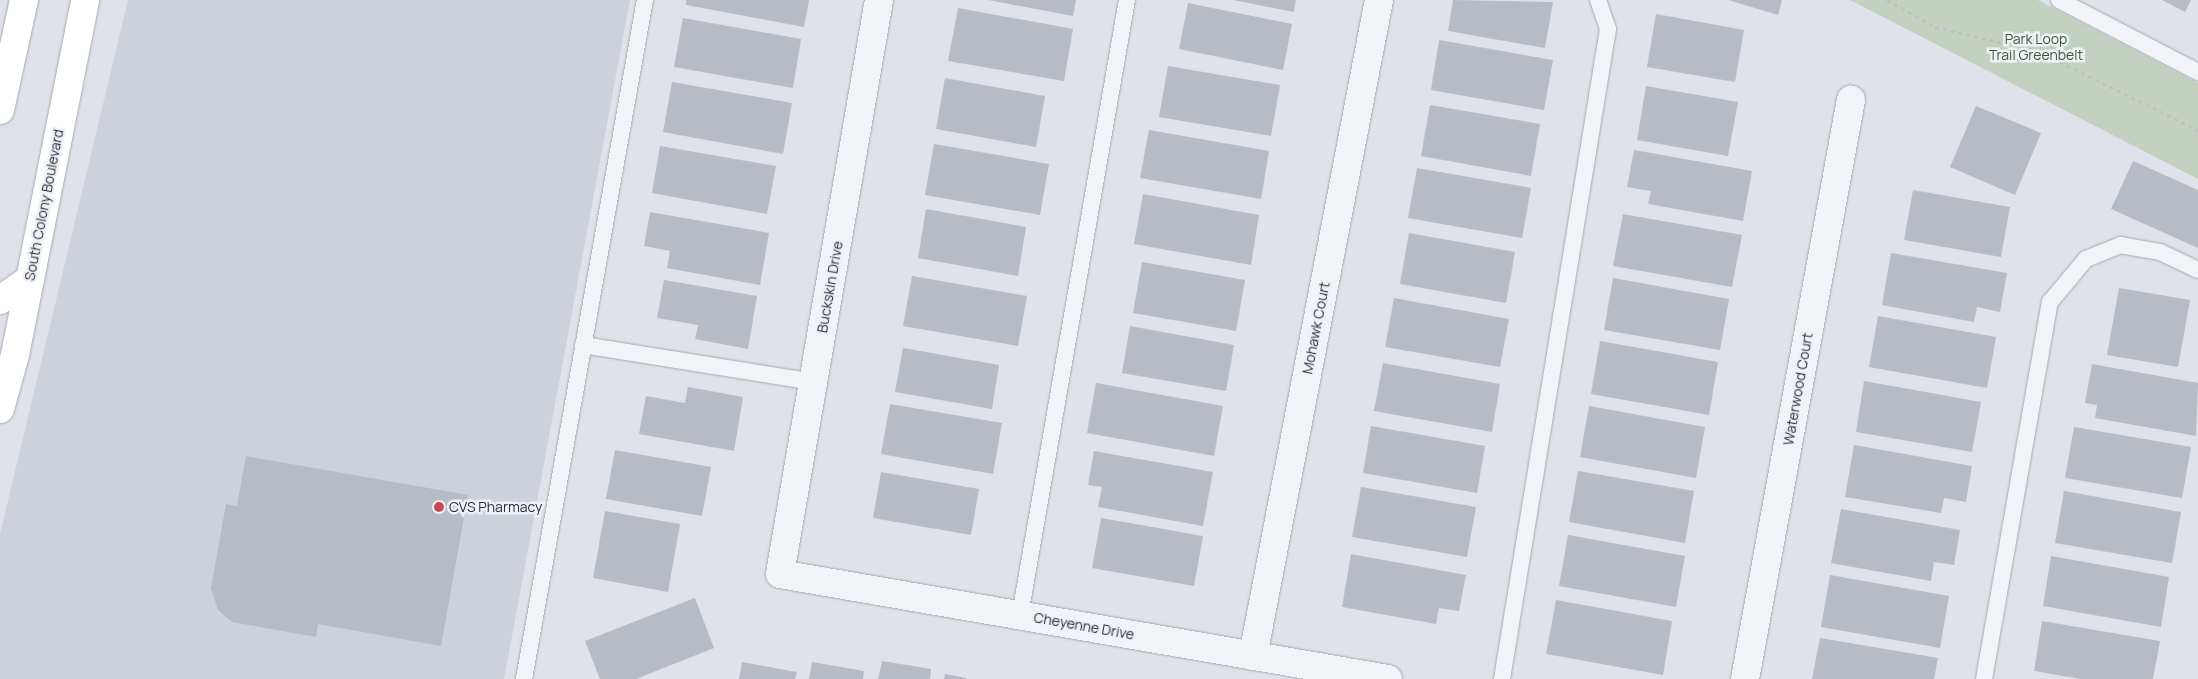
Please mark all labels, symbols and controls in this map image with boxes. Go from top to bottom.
park label: Park Loop Trail Greenbelt [1989,31,2083,64]
street label: South Colony Boulevard [21,128,67,282]
street label: Buckskin Drive [814,240,846,334]
street label: Mohawk Court [1299,280,1333,376]
street label: Waterwood Court [1780,331,1816,447]
place label: CVS Pharmacy [449,499,542,515]
marker: CVS Pharmacy [433,501,445,513]
street label: Cheyenne Drive [1032,609,1136,643]

